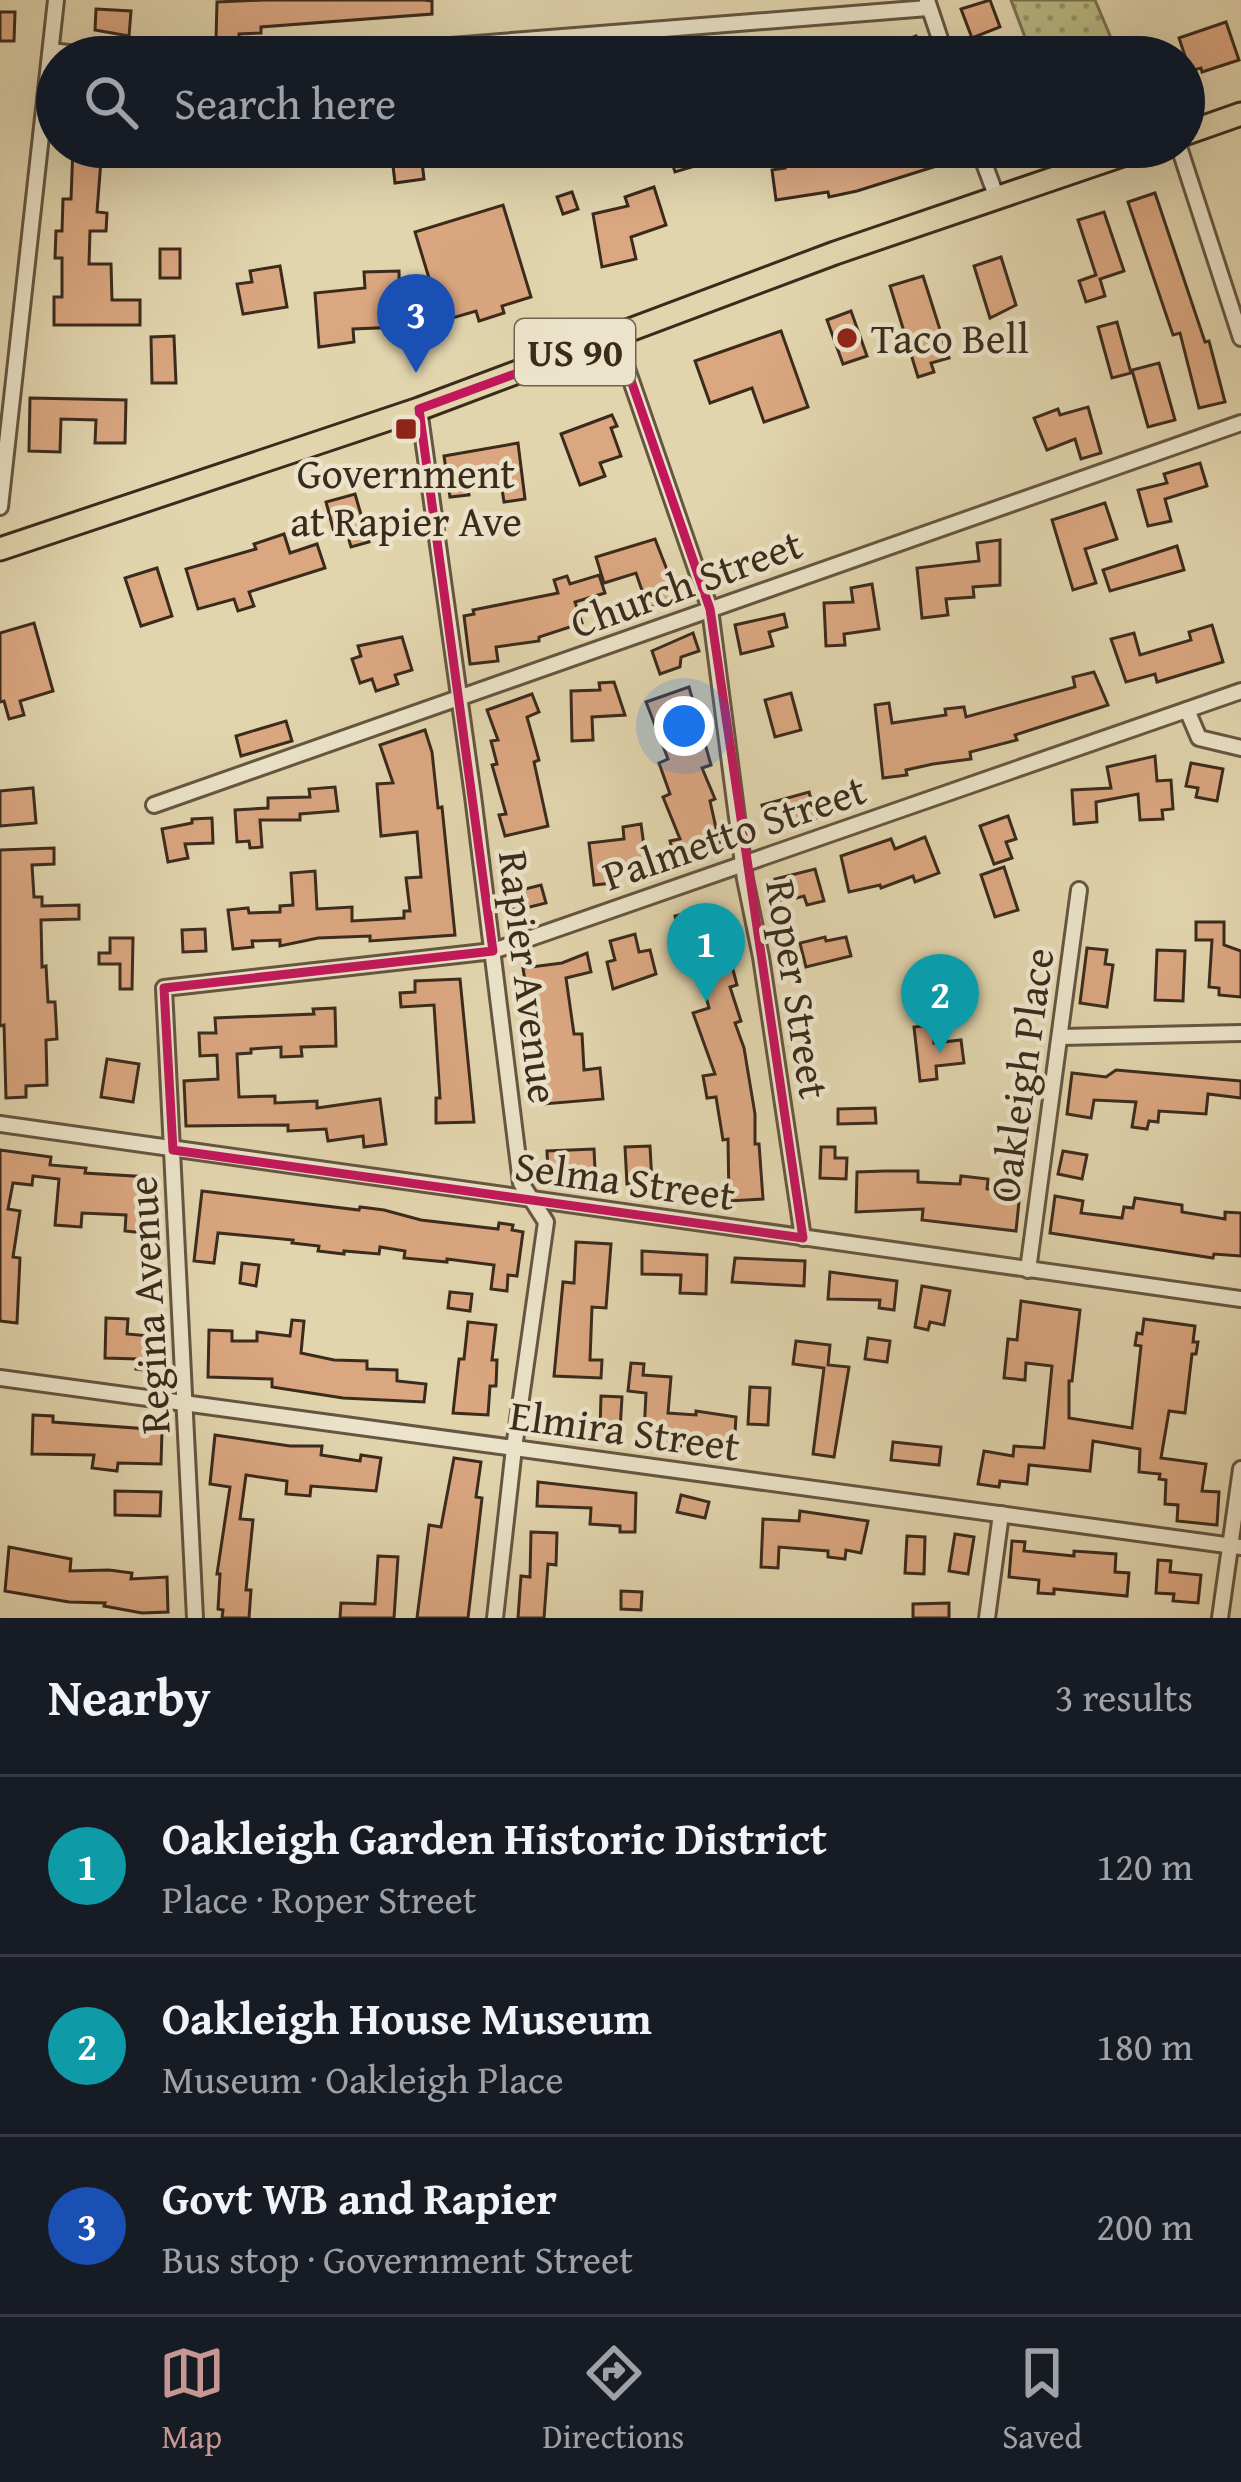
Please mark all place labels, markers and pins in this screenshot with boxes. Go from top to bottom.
pin: 3 [377,274,455,373]
place label: Taco Bell [871,307,1029,368]
marker: Taco Bell [834,325,860,351]
marker: Government at Rapier Ave [393,416,419,442]
place label: Government at Rapier Ave [290,442,522,551]
pin: 1 [667,903,745,1002]
pin: 2 [901,954,979,1053]

